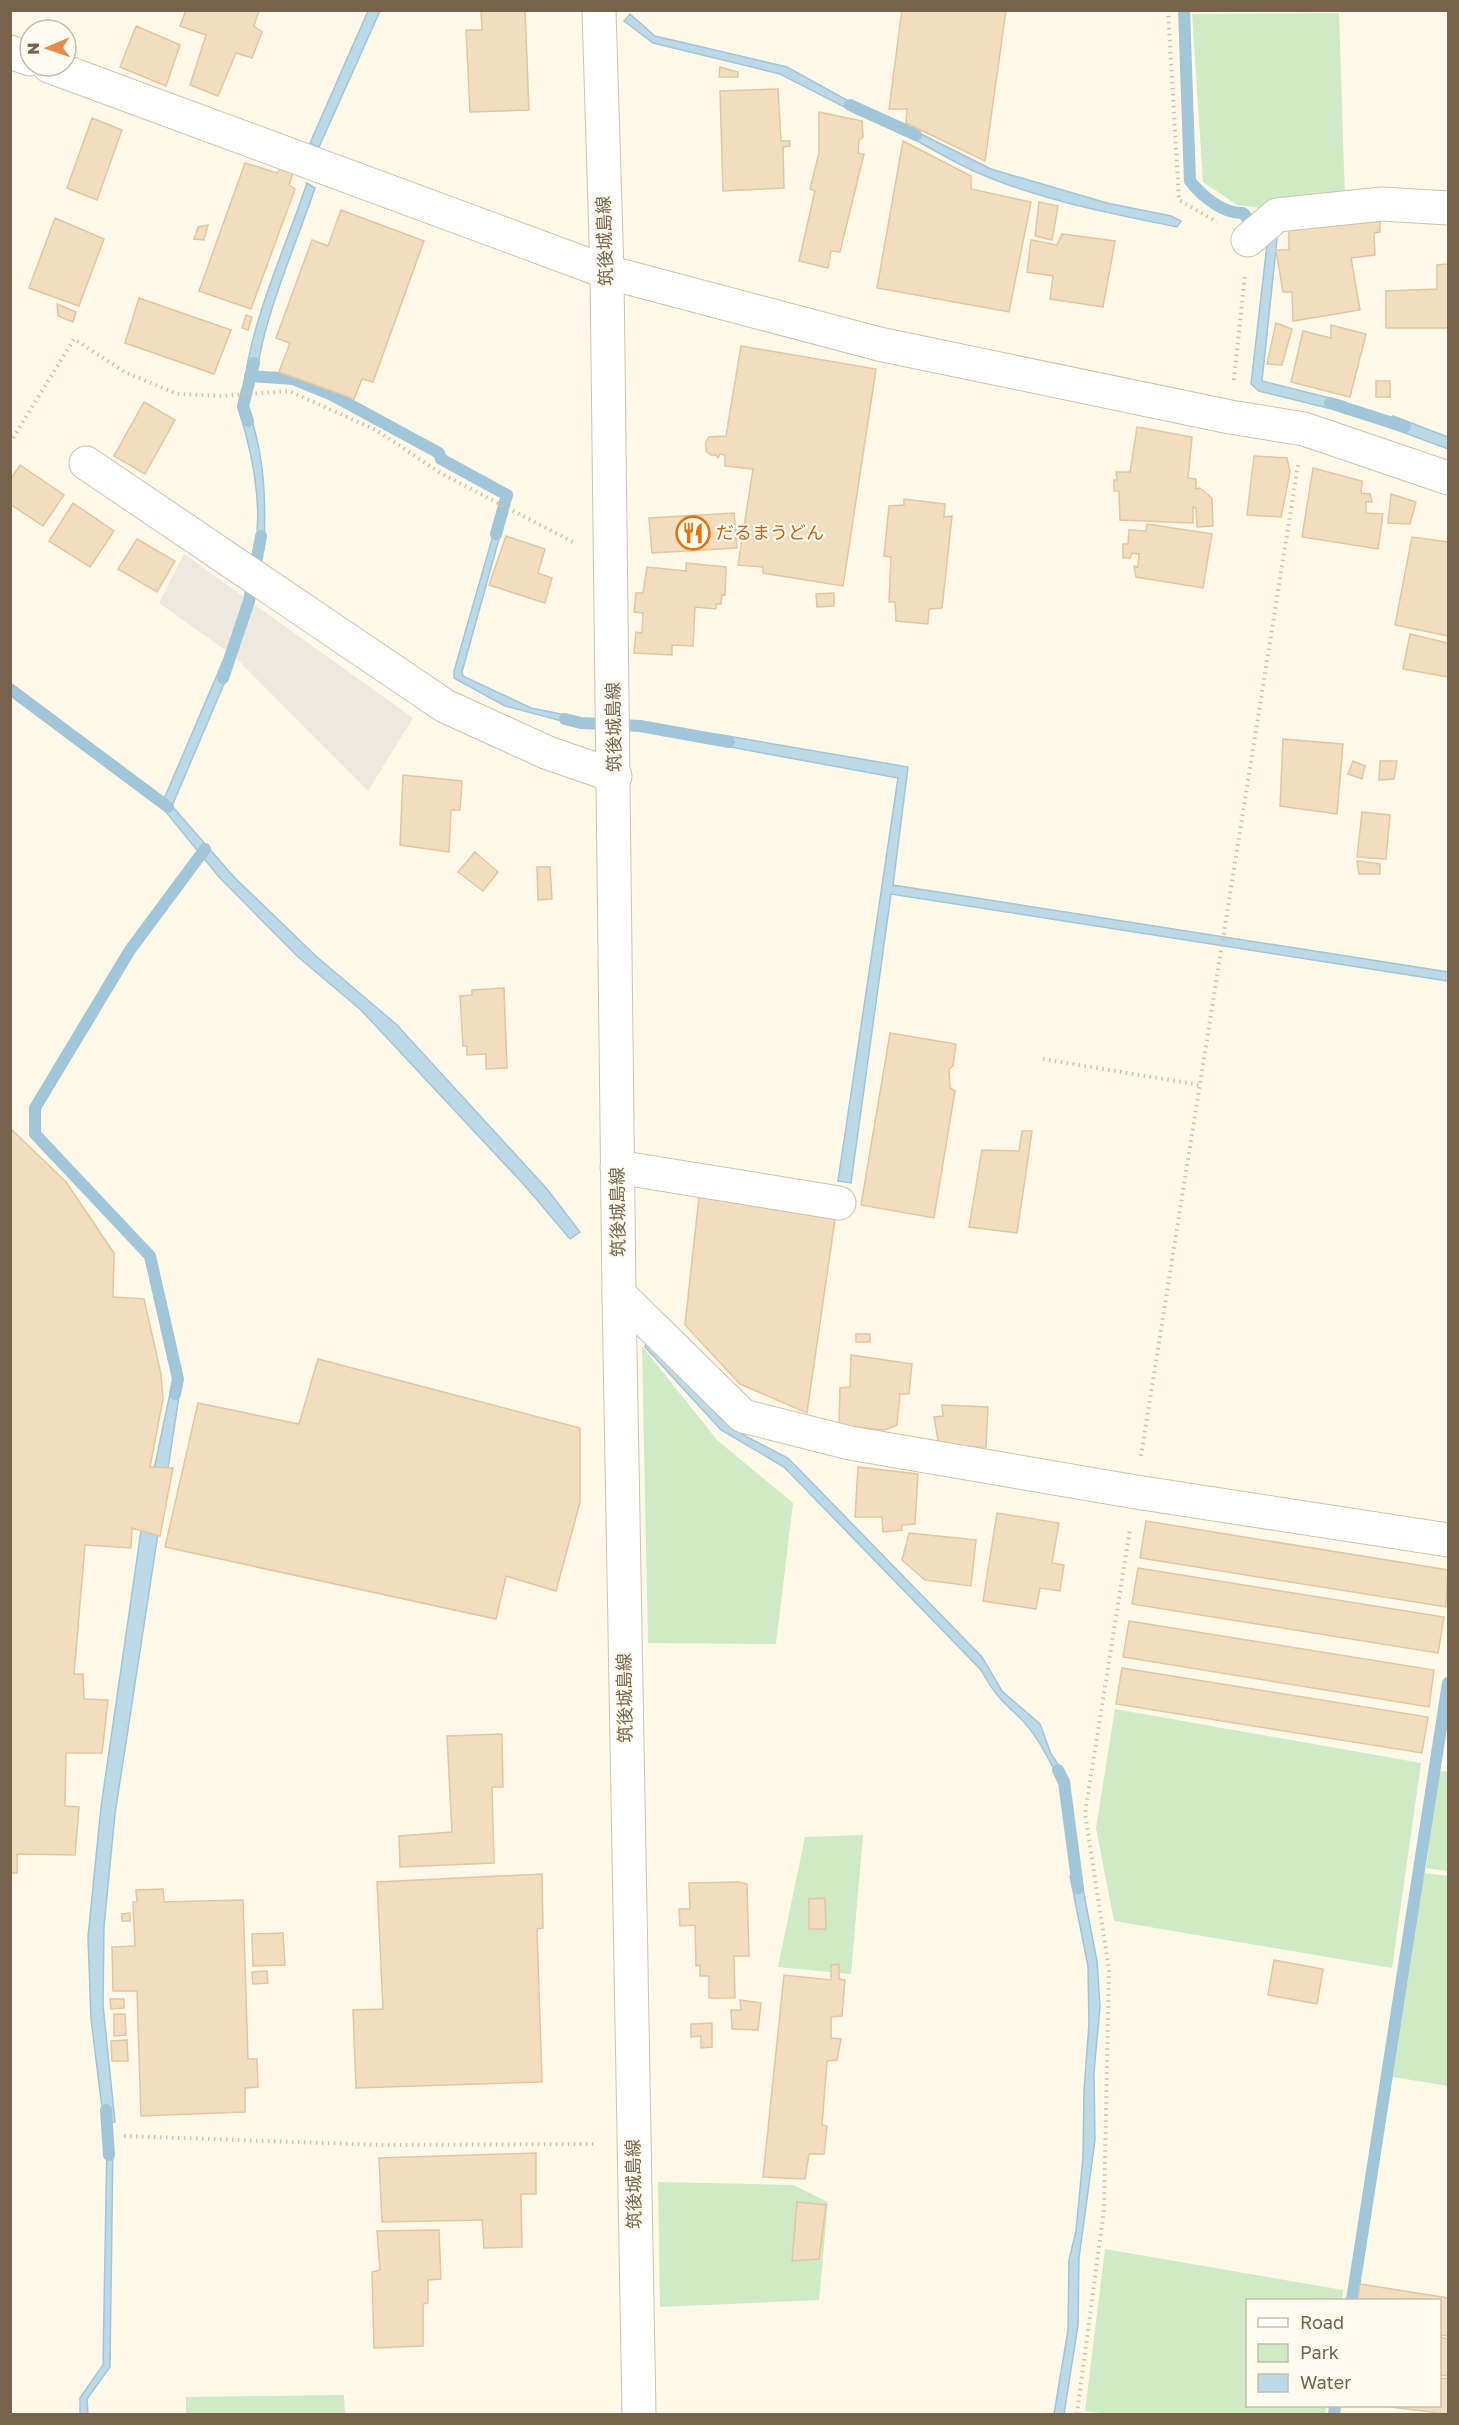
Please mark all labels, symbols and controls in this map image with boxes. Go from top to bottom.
north arrow [18,18,78,78]
text: N [23,42,43,55]
street label: 筑後城島線 [591,196,617,286]
restaurant icon: だるまうどん [675,515,711,551]
place label: だるまうどん [716,521,824,543]
street label: 筑後城島線 [601,682,625,772]
street label: 筑後城島線 [605,1167,629,1257]
street label: 筑後城島線 [612,1653,636,1743]
street label: 筑後城島線 [621,2139,645,2229]
legend [1246,2299,1441,2407]
text: Road [1300,2311,1344,2333]
text: Park [1300,2341,1339,2363]
text: Water [1300,2371,1351,2393]

